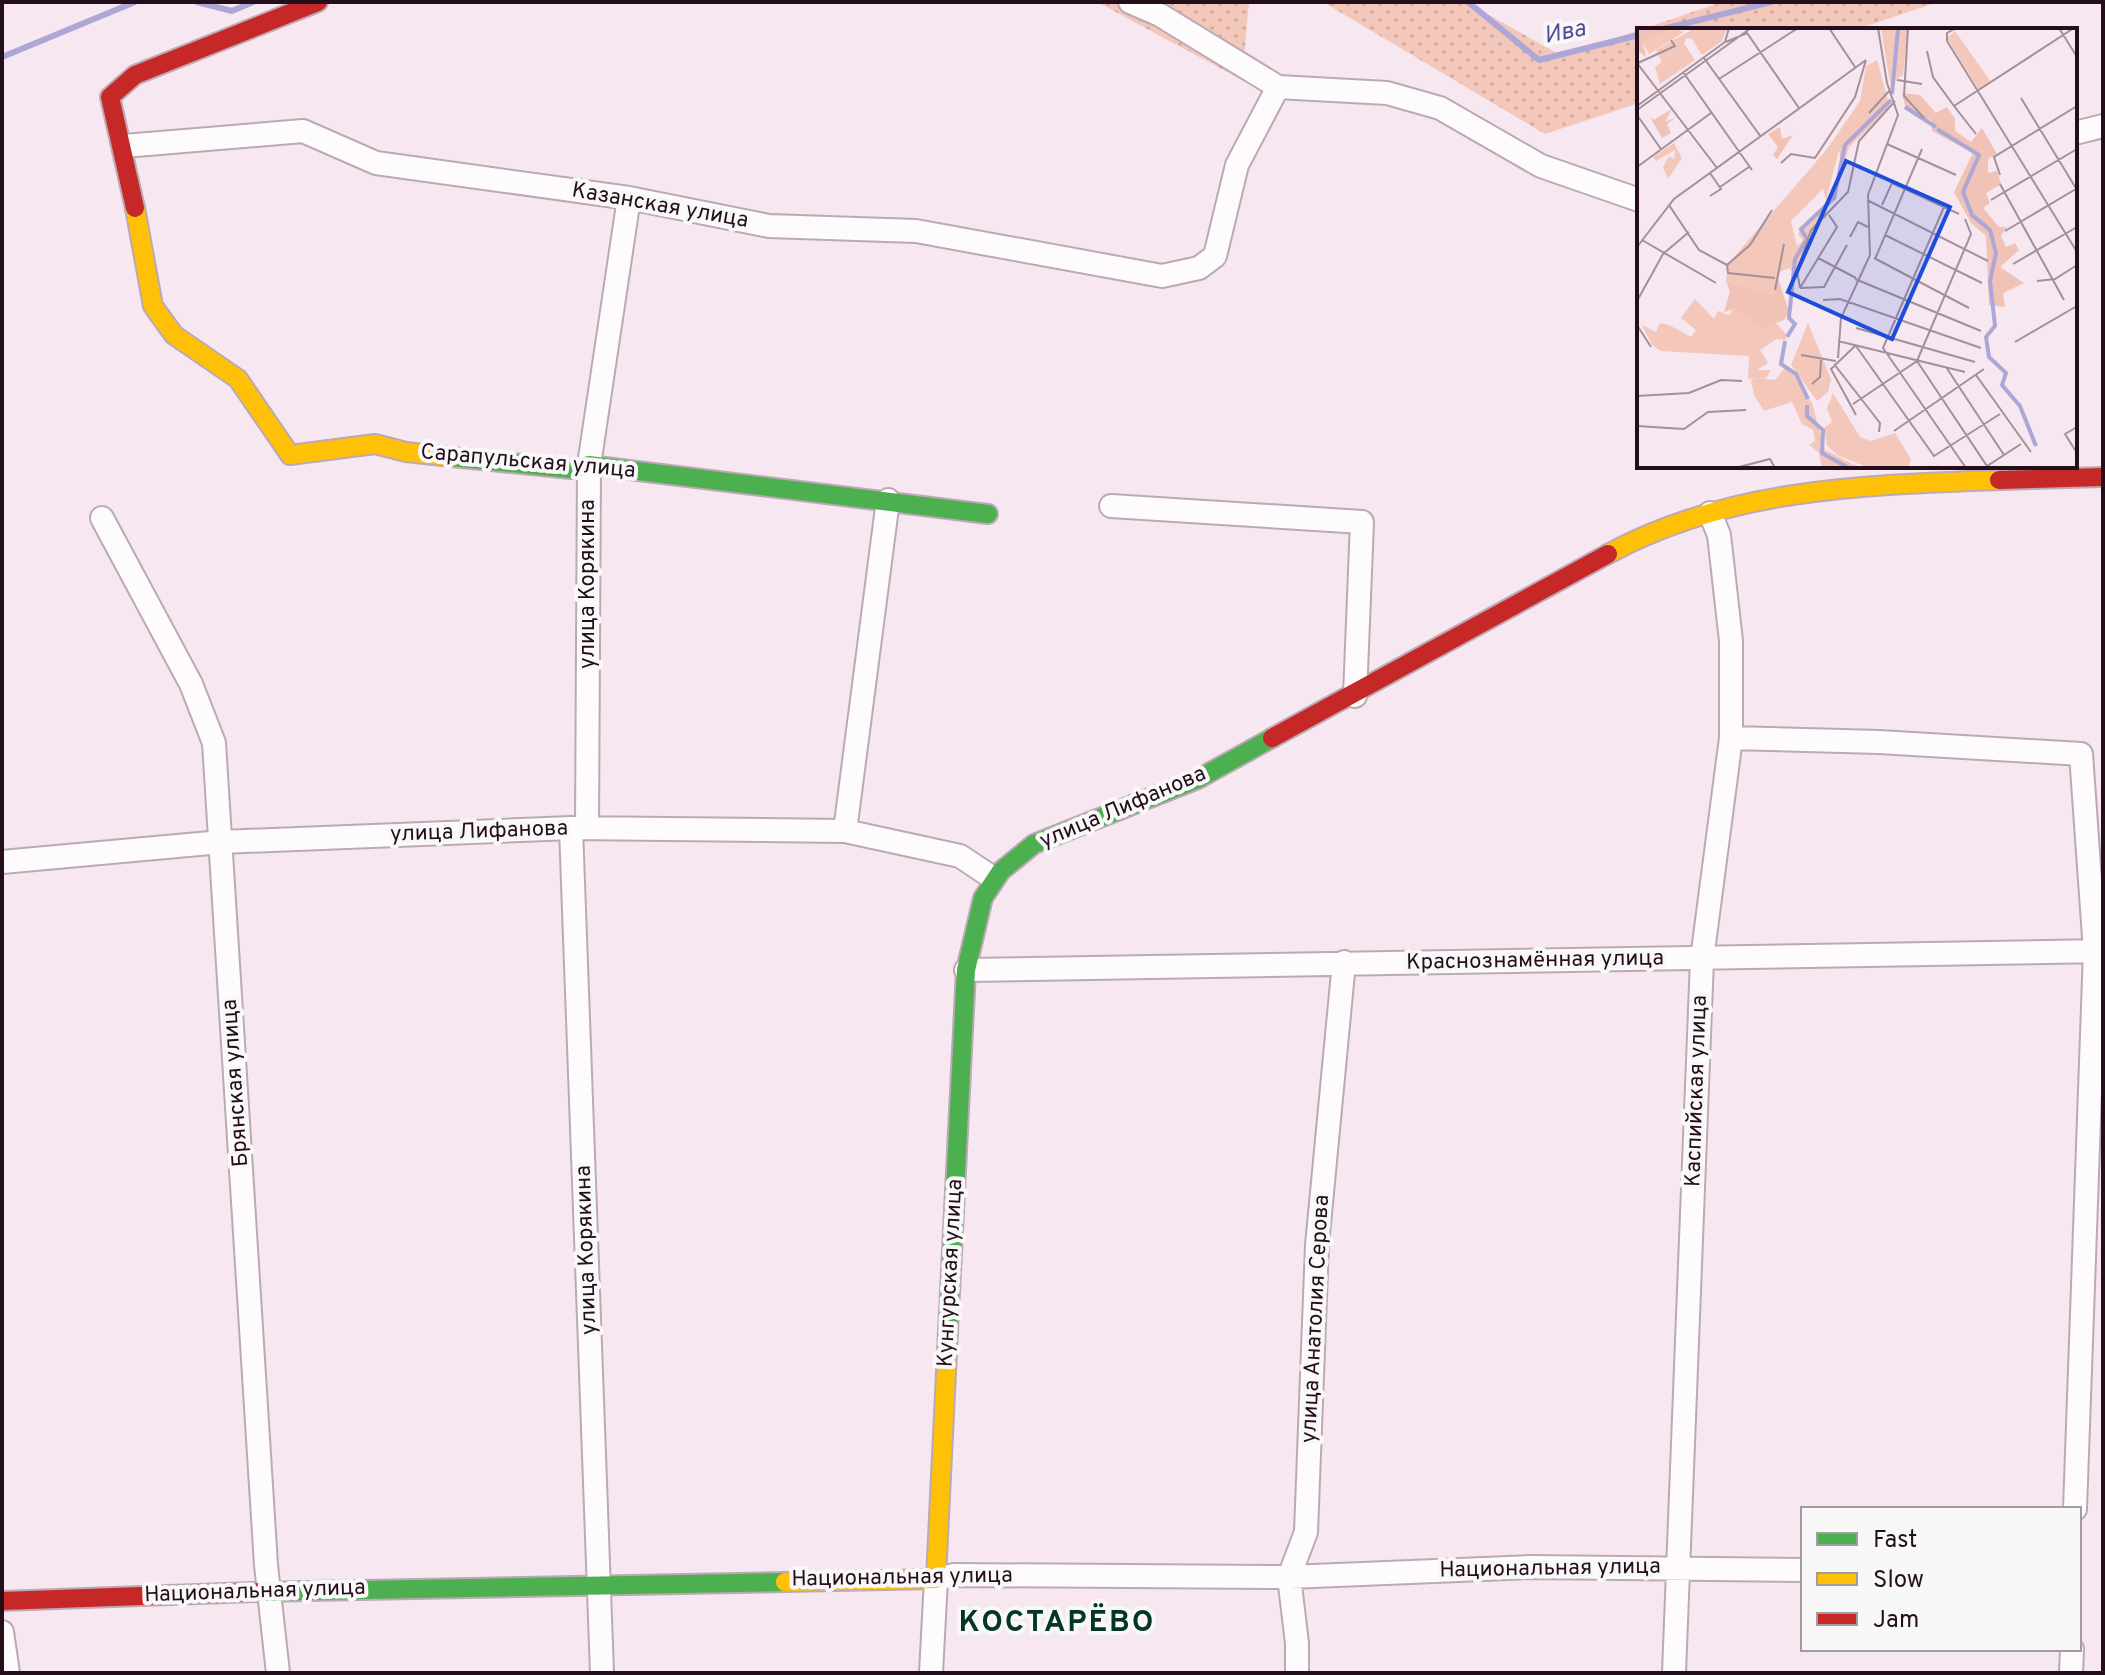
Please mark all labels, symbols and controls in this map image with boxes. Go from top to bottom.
water label: Ива [1542,14,1589,52]
inset map [1637,28,2077,468]
street label: Казанская улица [570,177,750,235]
street label: Сарапульская улица [419,439,637,485]
street label: улица Корякина [575,499,602,669]
street label: улица Лифанова [1036,761,1210,855]
street label: улица Лифанова [390,815,568,849]
street label: Краснознамённая улица [1406,945,1664,977]
street label: Каспийская улица [1680,994,1714,1188]
street label: Брянская улица [217,998,255,1168]
street label: улица Корякина [571,1165,603,1335]
street label: Кунгурская улица [933,1178,969,1368]
street label: улица Анатолия Серова [1296,1194,1336,1444]
legend [1801,1507,2081,1651]
text: Fast [1873,1526,1917,1556]
street label: Национальная улица [1439,1554,1661,1584]
street label: Национальная улица [791,1563,1013,1593]
text: Slow [1873,1566,1924,1596]
street label: Национальная улица [144,1575,366,1609]
district label: КОСТАРЁВО [959,1603,1155,1642]
text: Jam [1873,1606,1919,1636]

